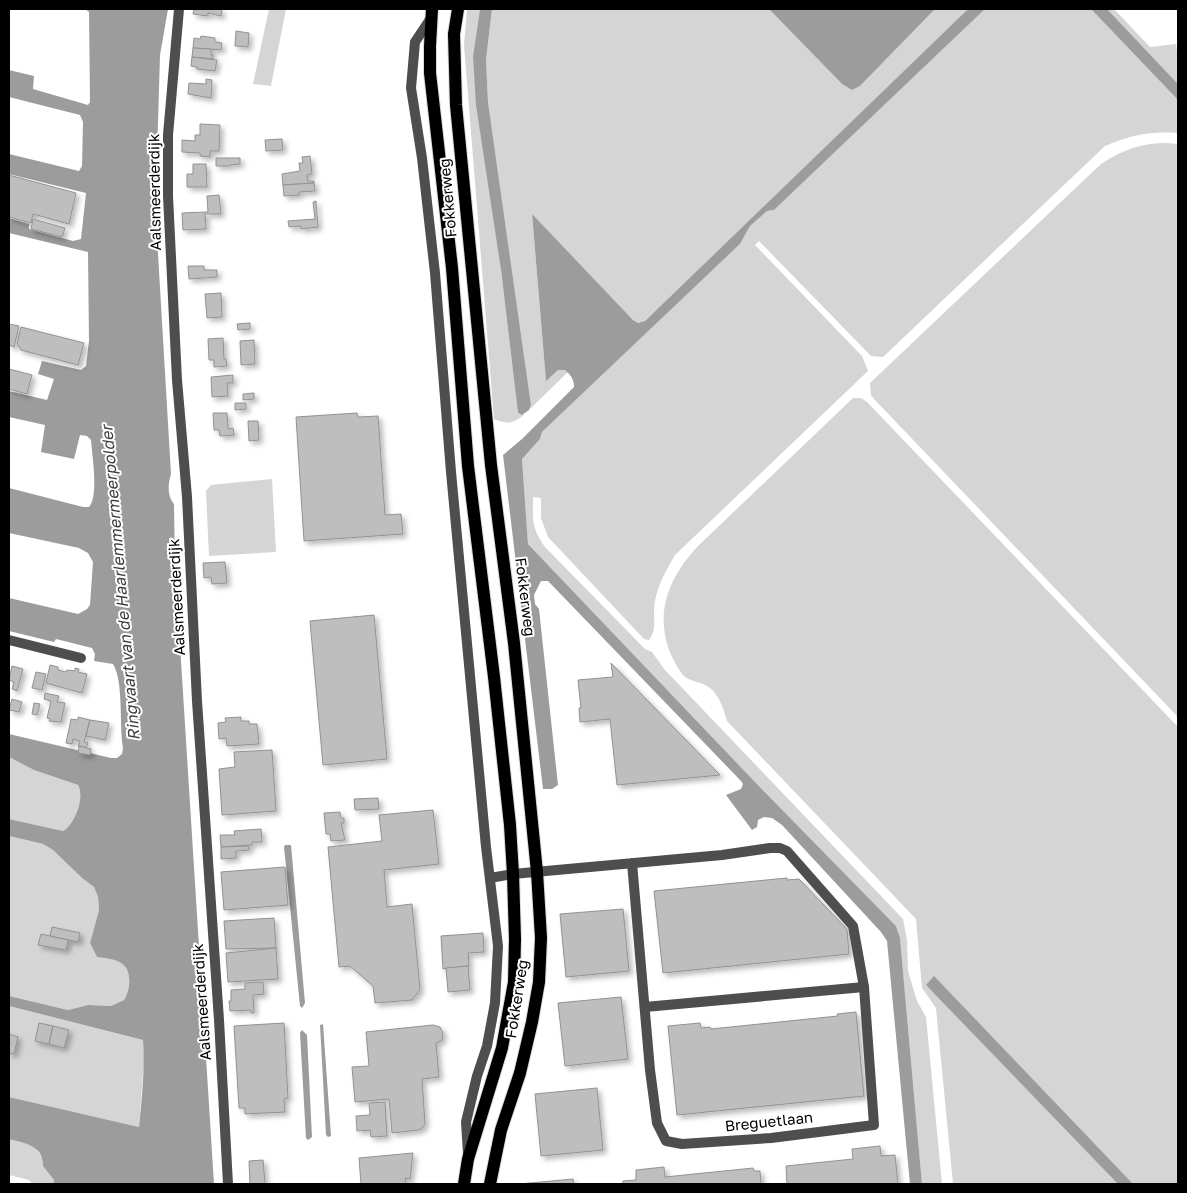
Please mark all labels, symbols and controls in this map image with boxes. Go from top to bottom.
street label: Aalsmeerderdijk [144,133,164,251]
street label: Fokkerweg [435,158,459,238]
water label: Ringvaart van de Haarlemmermeerpolder [96,422,144,741]
street label: Aalsmeerderdijk [164,538,188,656]
street label: Fokkerweg [512,556,540,637]
street label: Aalsmeerderdijk [188,943,214,1061]
street label: Fokkerweg [501,958,531,1039]
street label: Breguetlaan [724,1107,814,1135]

